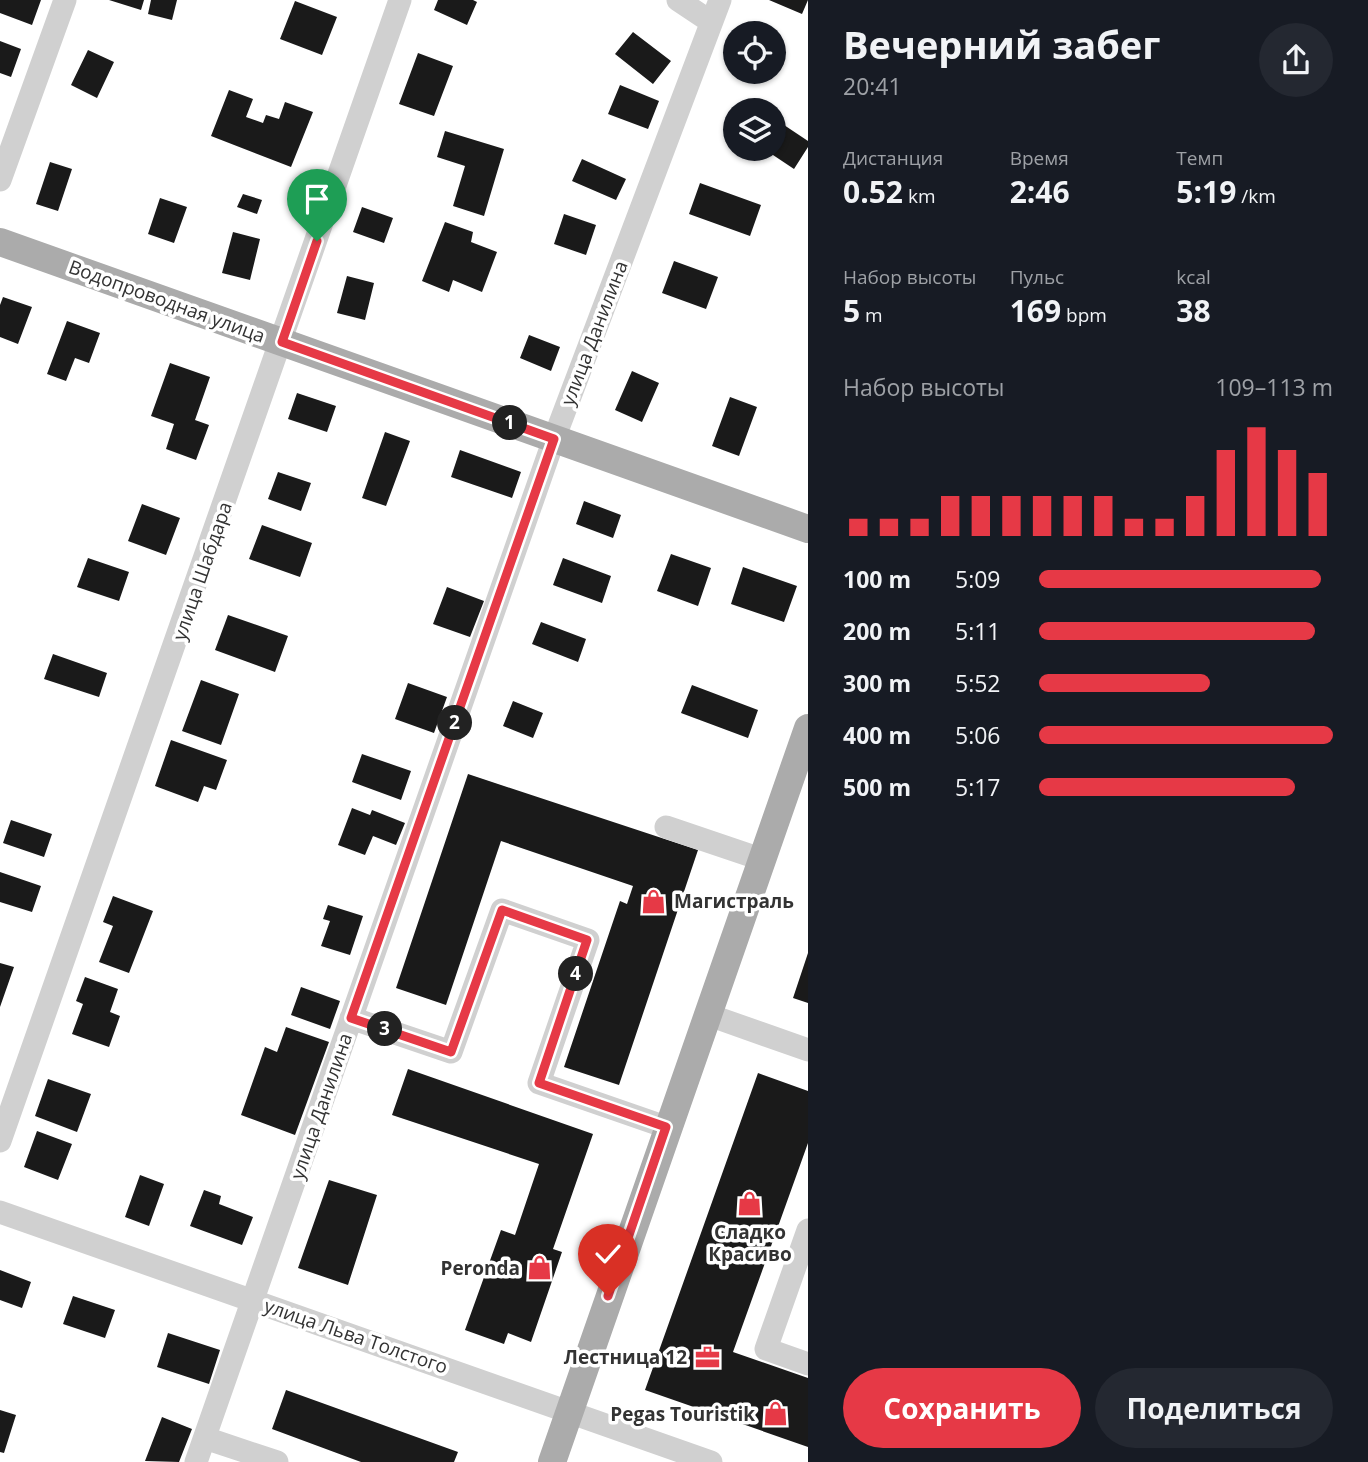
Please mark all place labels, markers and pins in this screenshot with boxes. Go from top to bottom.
pin [287,169,347,241]
pin: 1 [492,406,528,440]
pin: 2 [438,706,472,740]
shop icon: Магистраль [640,887,668,915]
place label: Магистраль [674,888,794,914]
pin: 4 [558,956,594,992]
pin: 3 [368,1012,402,1046]
shop icon: Сладко Красиво [736,1190,764,1218]
place label: Сладко Красиво [708,1219,792,1267]
pin [578,1224,638,1296]
shop icon: Peronda [526,1254,554,1282]
place label: Peronda [440,1255,520,1281]
office icon: Лестница 12 [693,1343,721,1371]
place label: Лестница 12 [564,1344,687,1370]
shop icon: Pegas Touristik [761,1400,789,1428]
place label: Pegas Touristik [610,1401,755,1427]

